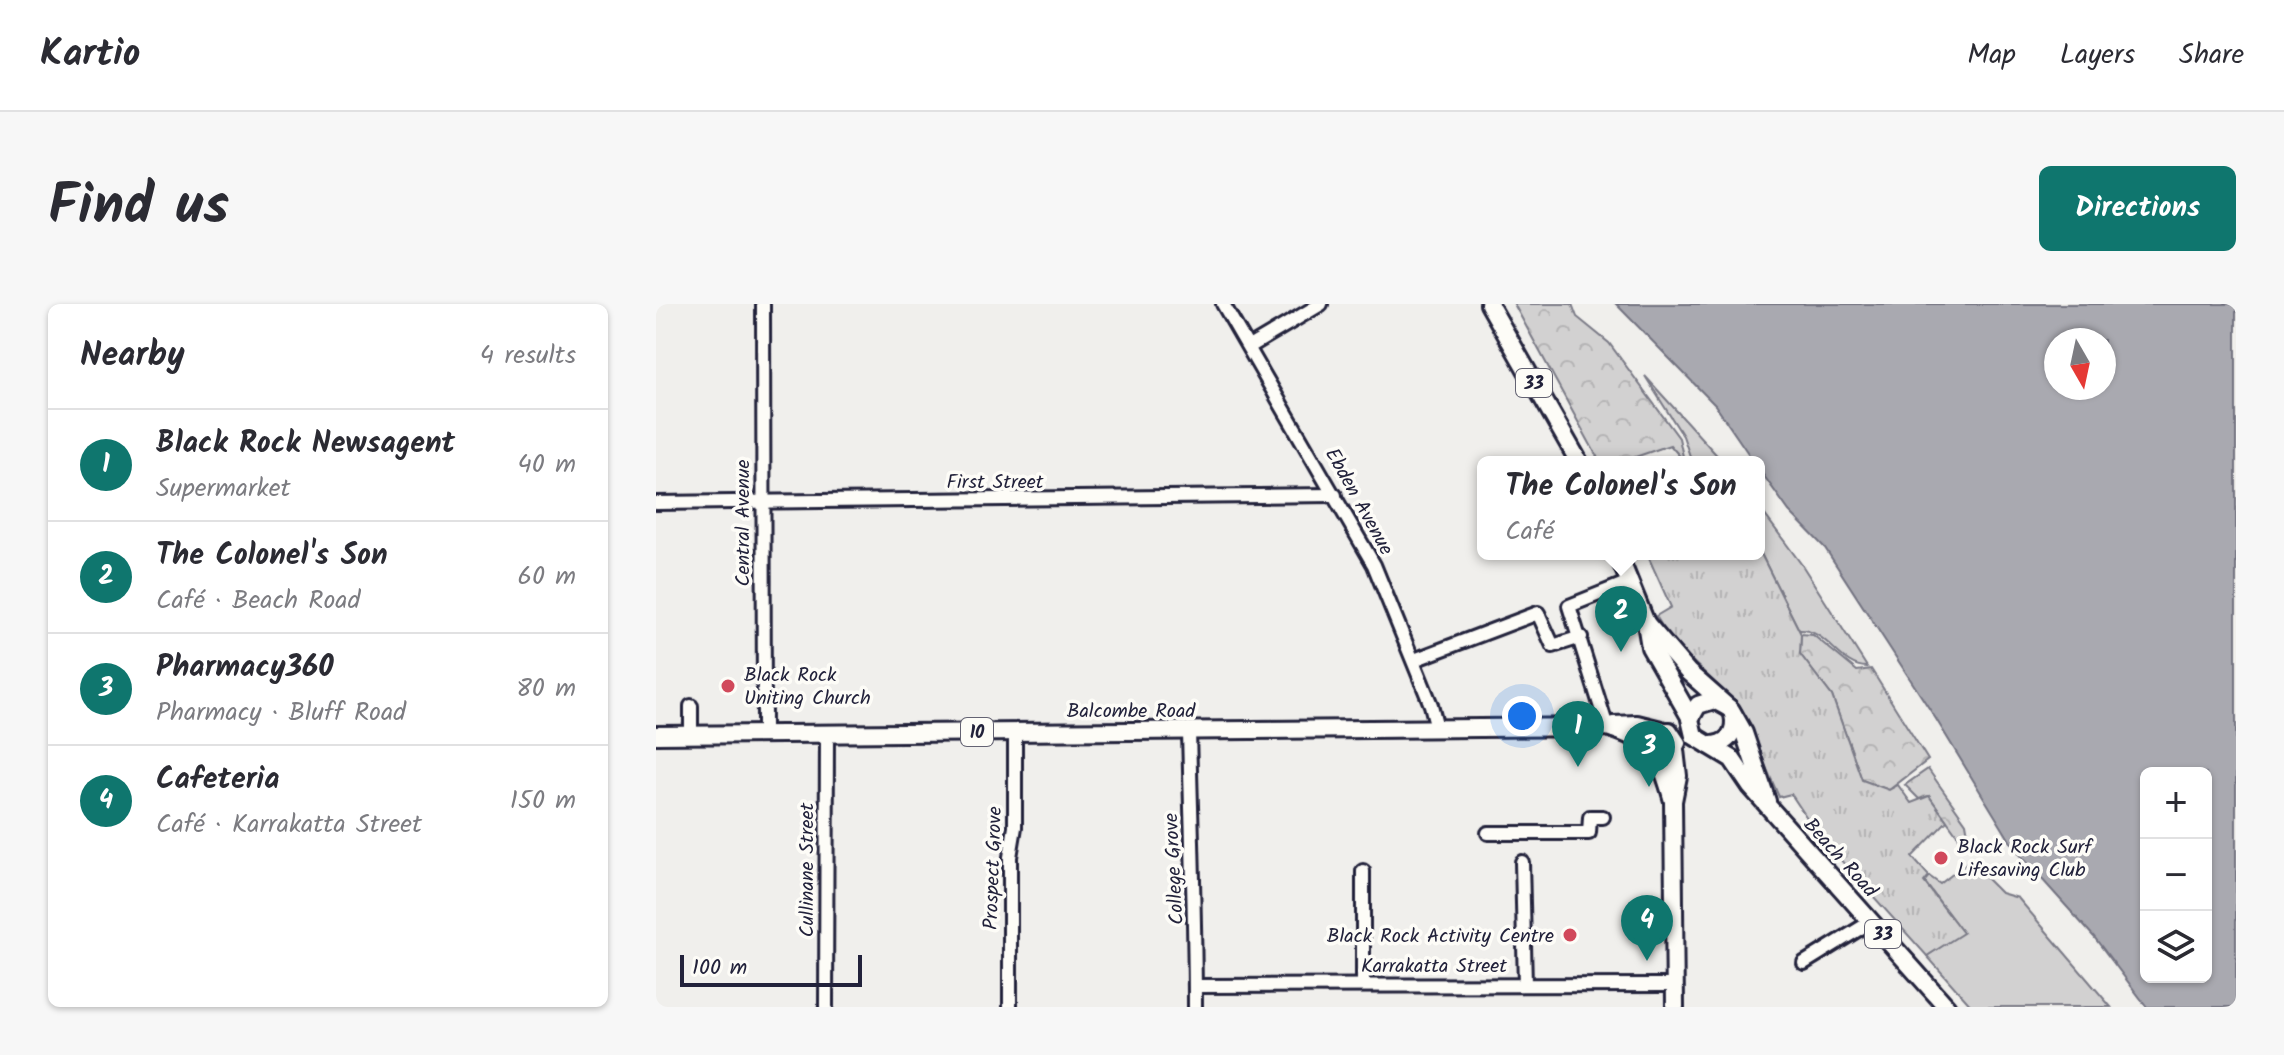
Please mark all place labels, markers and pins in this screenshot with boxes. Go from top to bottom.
pin: 2 [1595,586,1647,652]
place label: Black Rock Uniting Church [744,660,871,715]
marker: Black Rock Uniting Church [719,677,737,695]
pin: 1 [1552,701,1604,767]
pin: 3 [1623,721,1675,787]
place label: Black Rock Surf Lifesaving Club [1957,832,2094,887]
marker: Black Rock Surf Lifesaving Club [1932,849,1950,867]
pin: 4 [1621,895,1673,961]
place label: Black Rock Activity Centre [1327,921,1554,953]
marker: Black Rock Activity Centre [1561,926,1579,944]

